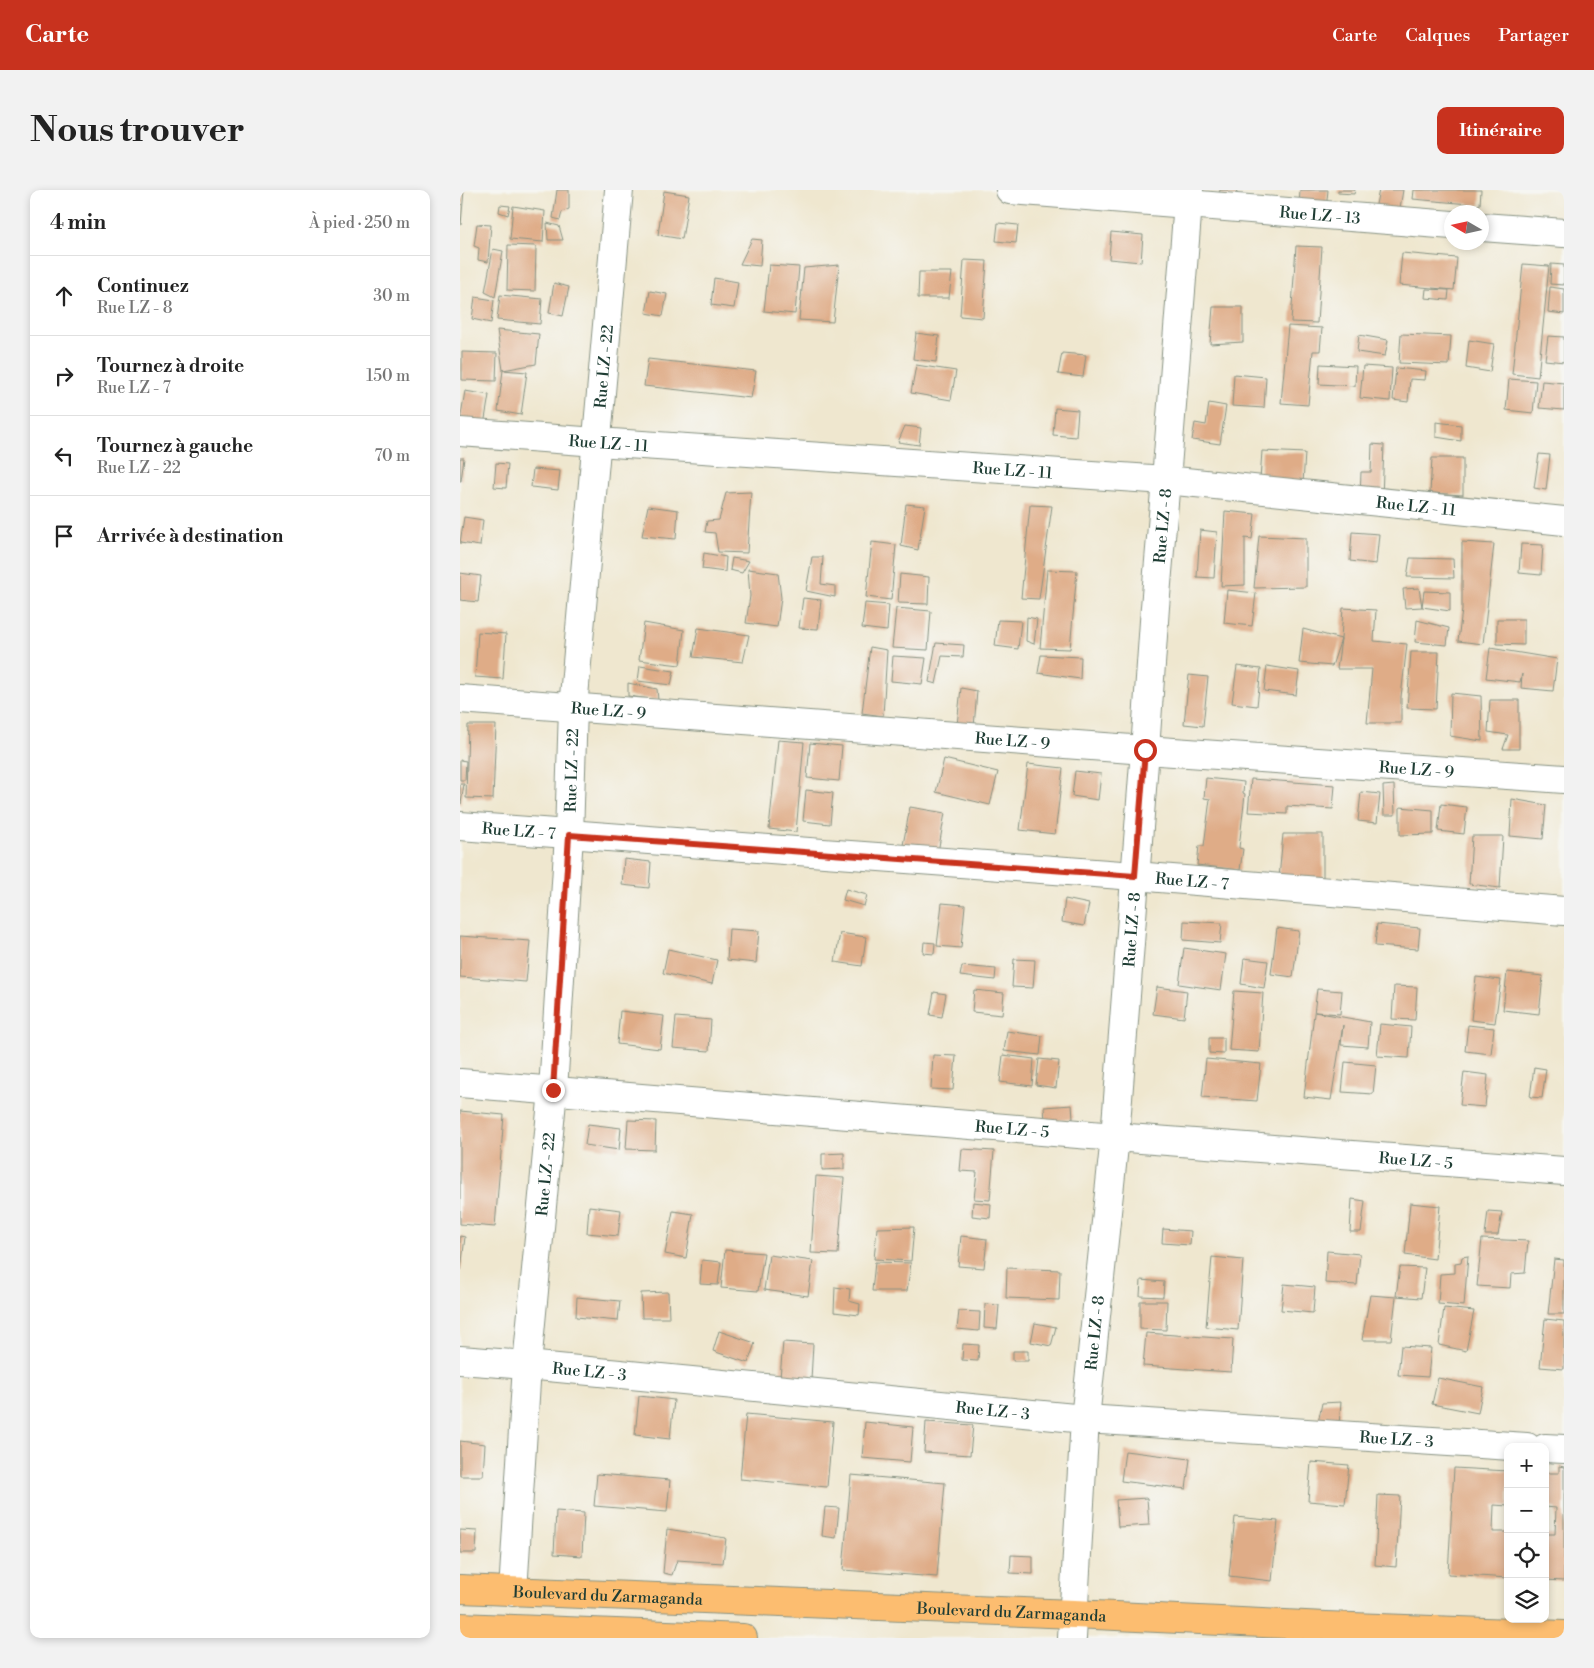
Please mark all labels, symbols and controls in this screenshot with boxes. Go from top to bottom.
text: Carte [25,20,89,50]
text: Carte [1332,24,1377,47]
text: Calques [1405,24,1470,47]
text: Partager [1498,24,1569,47]
button: Itinéraire [1437,107,1564,154]
text: Nous trouver [30,109,245,152]
street label: Rue LZ - 13 [1279,202,1362,229]
north arrow [1444,205,1489,250]
text: 4 min [50,210,106,236]
text: À pied · 250 m [309,213,410,233]
text: Continuez [97,274,189,298]
icon: ahead [50,282,78,310]
text: 30 m [373,286,410,306]
text: Rue LZ - 8 [97,298,173,318]
street label: Rue LZ - 22 [591,324,618,409]
text: Tournez à droite [97,354,244,378]
icon: right [50,362,78,390]
text: 150 m [366,366,410,386]
text: Rue LZ - 7 [97,378,171,398]
street label: Rue LZ - 11 [568,431,649,456]
text: Tournez à gauche [97,434,253,458]
icon: left [50,442,78,470]
text: 70 m [374,446,410,466]
text: Rue LZ - 22 [97,458,181,478]
street label: Rue LZ - 11 [972,458,1053,483]
street label: Rue LZ - 8 [1150,487,1176,564]
street label: Rue LZ - 11 [1375,493,1457,521]
icon: arrive [50,522,78,550]
text: Arrivée à destination [97,524,283,548]
street label: Rue LZ - 9 [570,698,647,724]
street label: Rue LZ - 22 [561,728,583,813]
street label: Rue LZ - 9 [974,728,1051,754]
route start [1134,739,1157,762]
street label: Rue LZ - 9 [1378,757,1455,782]
street label: Rue LZ - 7 [481,819,556,844]
street label: Rue LZ - 7 [1154,869,1230,895]
street label: Rue LZ - 8 [1119,891,1145,968]
route end [542,1079,565,1102]
street label: Rue LZ - 5 [974,1116,1050,1143]
street label: Rue LZ - 22 [532,1132,560,1217]
street label: Rue LZ - 5 [1378,1148,1454,1174]
street label: Rue LZ - 8 [1081,1294,1109,1372]
street label: Rue LZ - 3 [551,1358,628,1386]
street label: Rue LZ - 3 [954,1398,1031,1425]
street label: Rue LZ - 3 [1359,1427,1435,1452]
map controls [1504,1443,1549,1623]
button: + [1504,1443,1549,1488]
button: − [1504,1488,1549,1533]
button: locate [1504,1533,1549,1578]
button: layers [1504,1578,1549,1623]
street label: Boulevard du Zarmaganda [512,1582,704,1610]
street label: Boulevard du Zarmaganda [915,1599,1108,1627]

